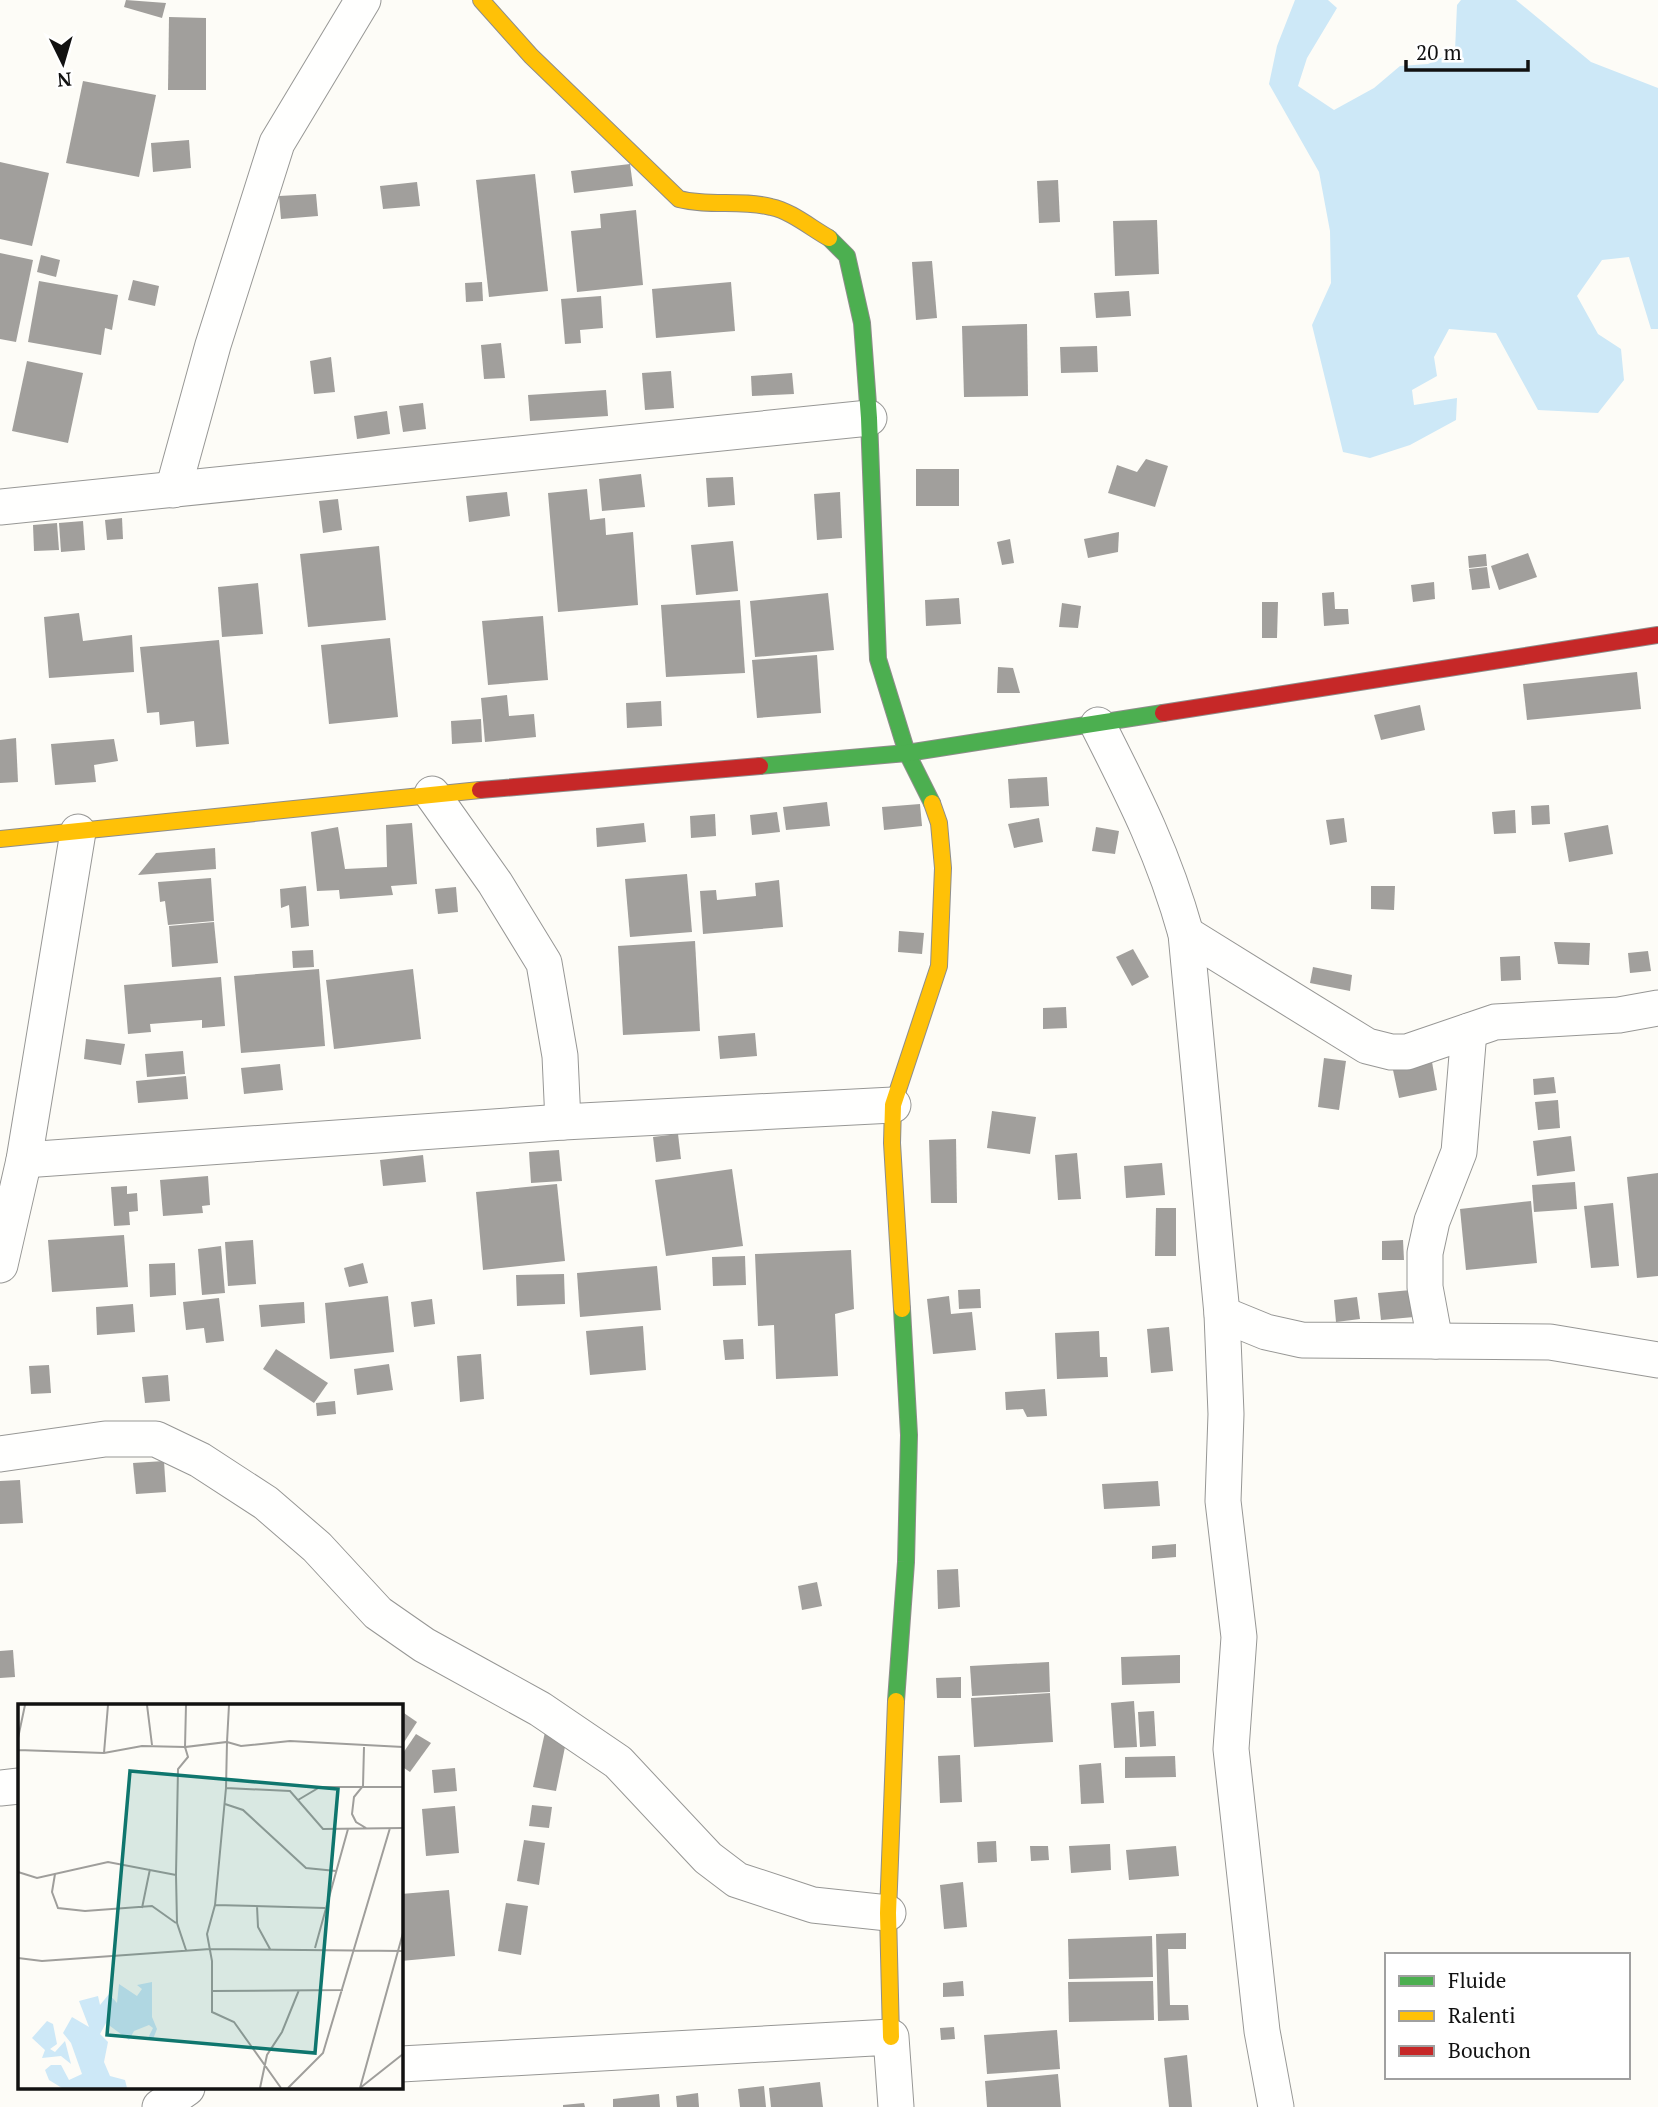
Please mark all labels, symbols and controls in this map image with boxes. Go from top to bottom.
north arrow [28,28,98,98]
scale bar [1406,28,1528,72]
text: 20 m [1416,38,1462,66]
text: N [56,67,73,94]
inset map [18,1704,402,2090]
legend [1385,1953,1630,2079]
text: Fluide [1448,1966,1506,1994]
text: Ralenti [1448,2001,1515,2029]
text: Bouchon [1448,2036,1531,2064]

